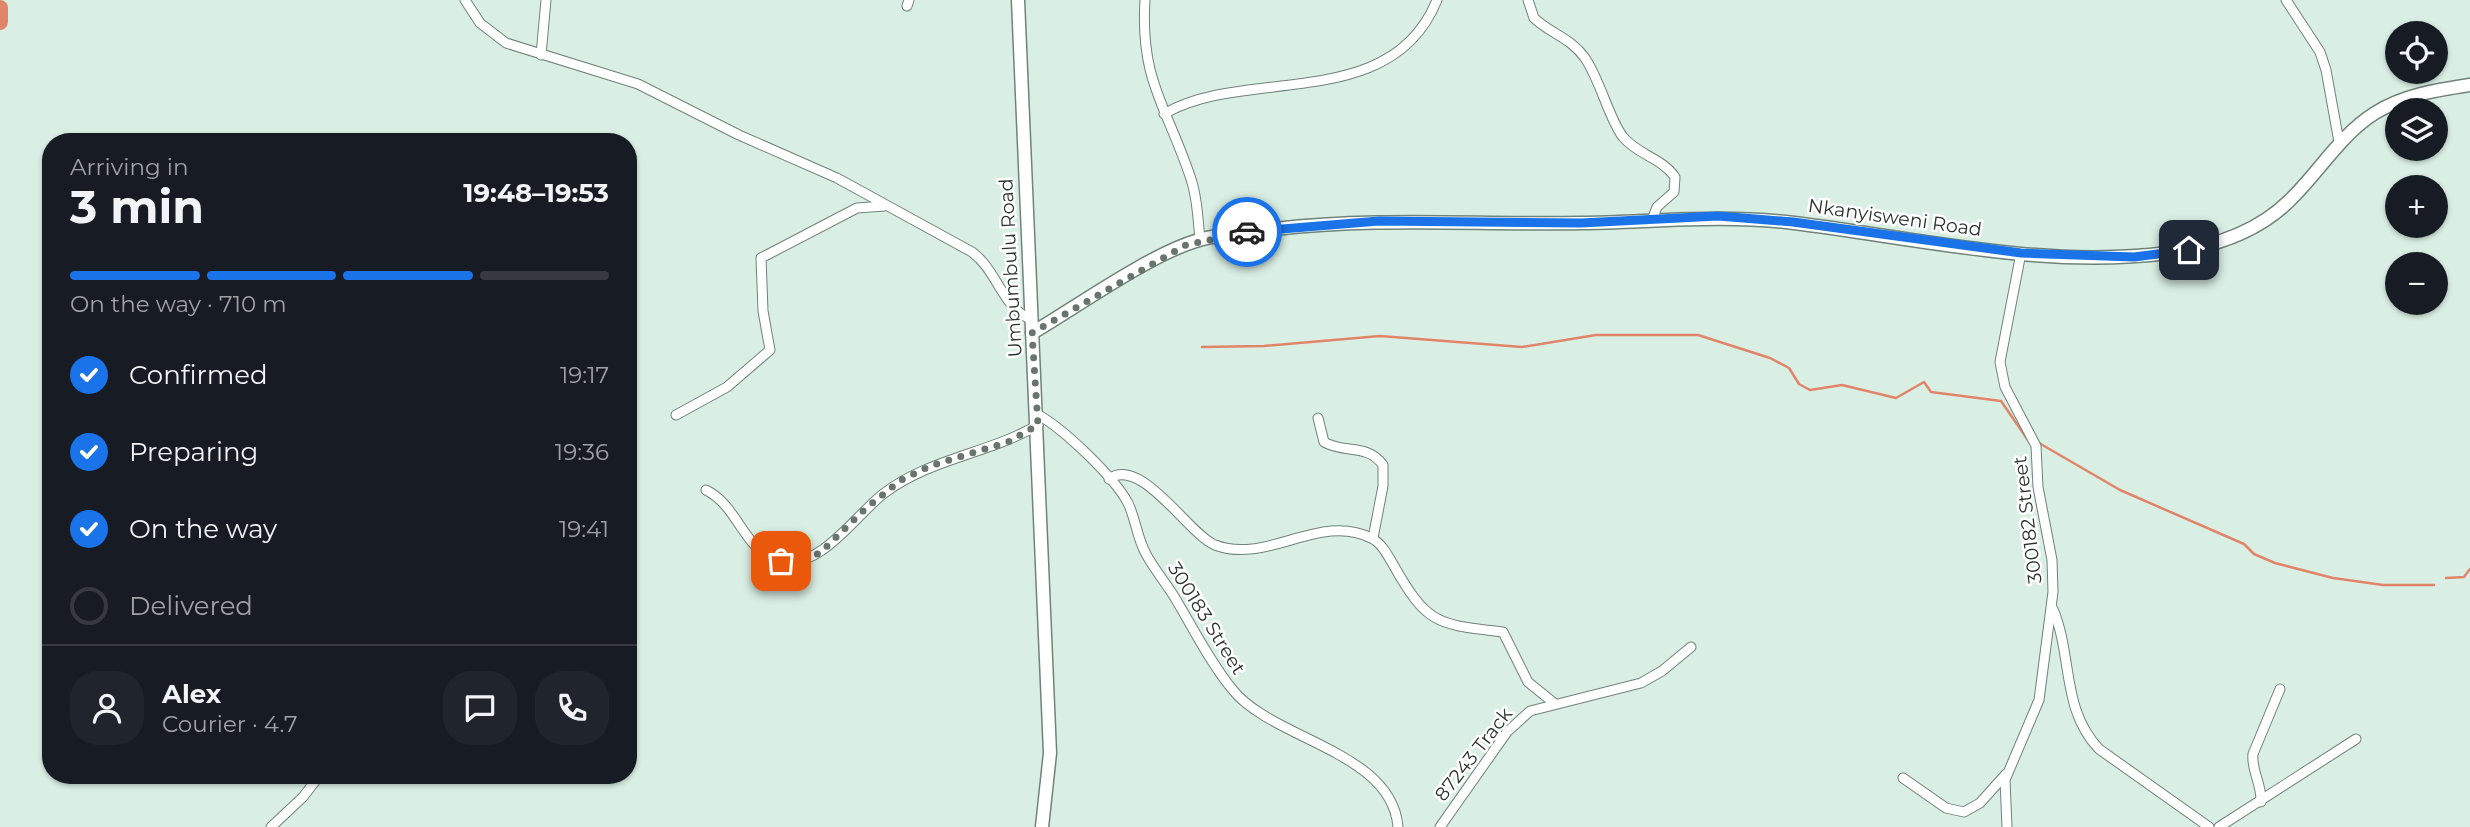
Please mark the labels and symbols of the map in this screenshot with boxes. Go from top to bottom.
street label: Umbumbulu Road [994,178,1027,358]
street label: Nkanyisweni Road [1807,194,1983,241]
courier [1212,197,1282,267]
pin [2159,220,2219,280]
street label: 300182 Street [2008,455,2047,585]
pin [751,531,811,591]
street label: 300183 Street [1163,558,1250,679]
street label: 87243 Track [1430,702,1517,806]

